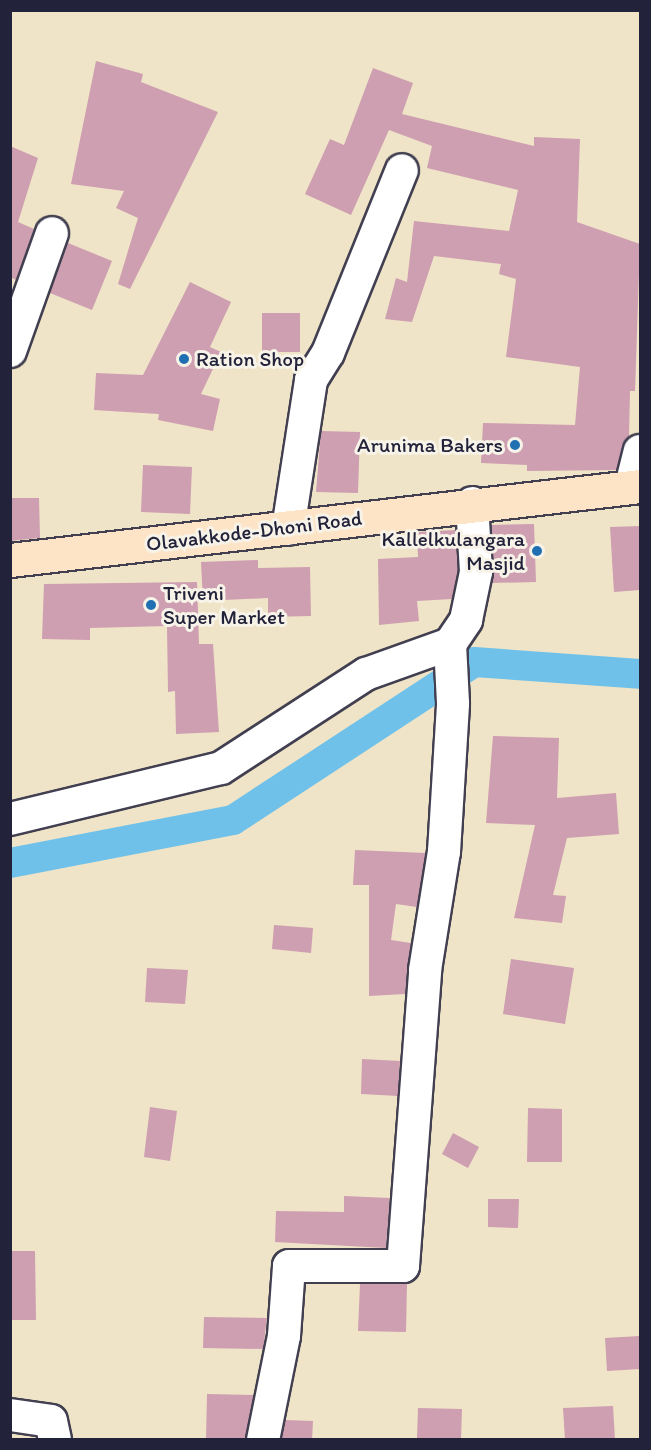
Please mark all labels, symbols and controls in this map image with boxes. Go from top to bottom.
place label: Ration Shop [196,346,304,372]
marker: Ration Shop [177,352,191,366]
place label: Arunima Bakers [357,432,503,458]
marker: Arunima Bakers [508,438,522,452]
street label: Olavakkode-Dhoni Road [145,505,363,557]
place label: Kallelkulangara Masjid [382,526,525,576]
marker: Kallelkulangara Masjid [530,544,544,558]
place label: Triveni Super Market [163,580,285,630]
marker: Triveni Super Market [144,598,158,612]

